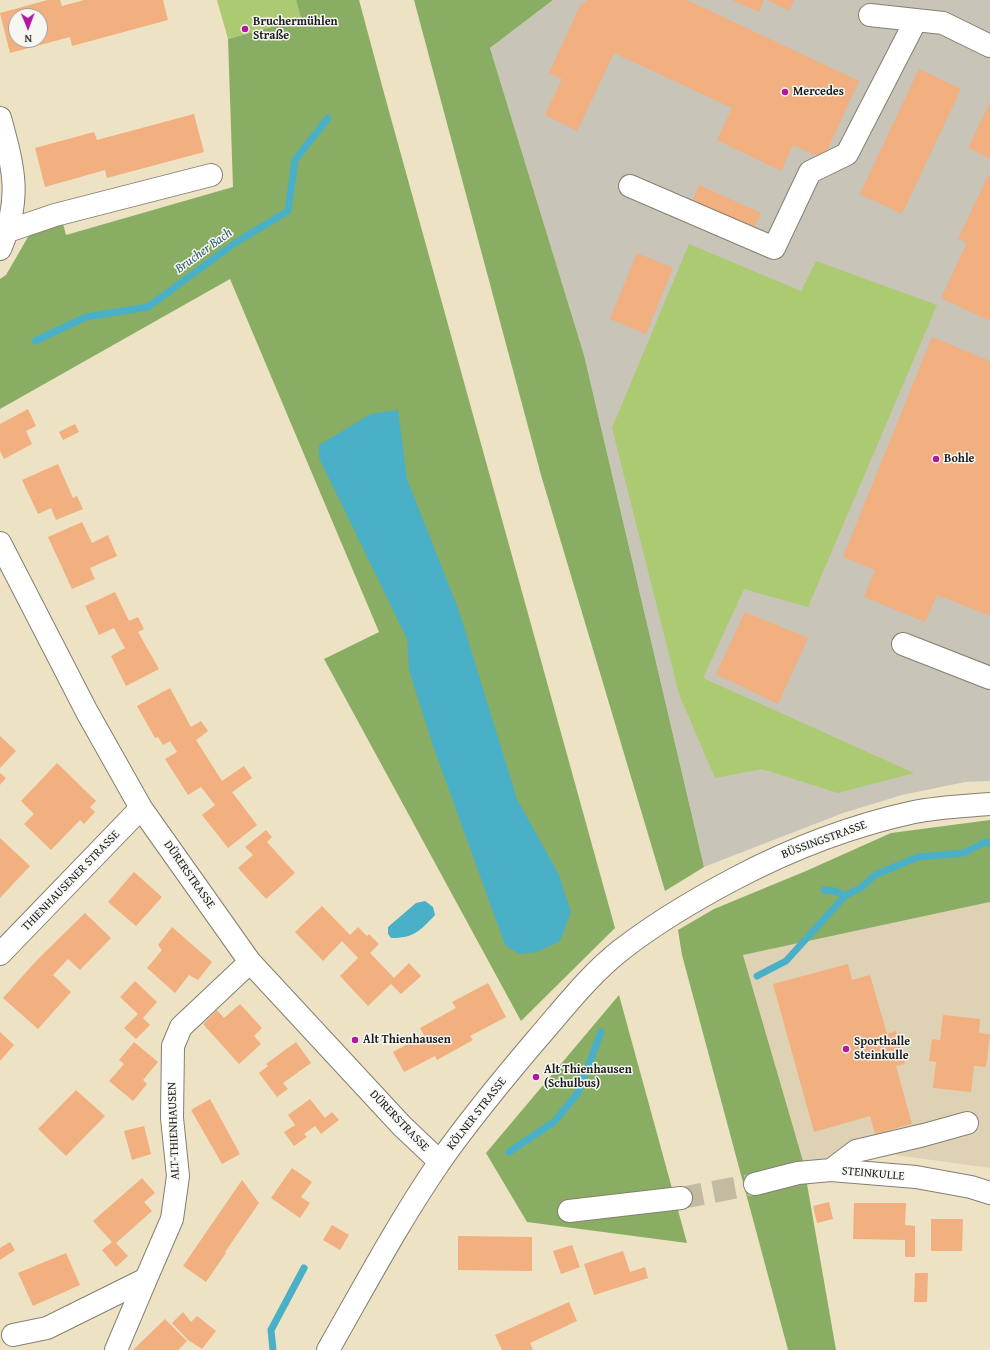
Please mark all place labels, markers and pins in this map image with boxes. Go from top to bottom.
place label: Bruchermühlen Straße [253,15,338,43]
marker: Bruchermühlen Straße [240,24,250,34]
place label: Mercedes [793,85,844,99]
marker: Mercedes [780,87,790,97]
place label: Bohle [944,452,975,466]
marker: Bohle [931,454,941,464]
place label: Alt Thienhausen [363,1033,451,1047]
marker: Alt Thienhausen [350,1035,360,1045]
place label: Sporthalle Steinkulle [854,1035,910,1063]
marker: Sporthalle Steinkulle [841,1044,851,1054]
place label: Alt Thienhausen (Schulbus) [544,1063,632,1091]
marker: Alt Thienhausen (Schulbus) [531,1072,541,1082]

